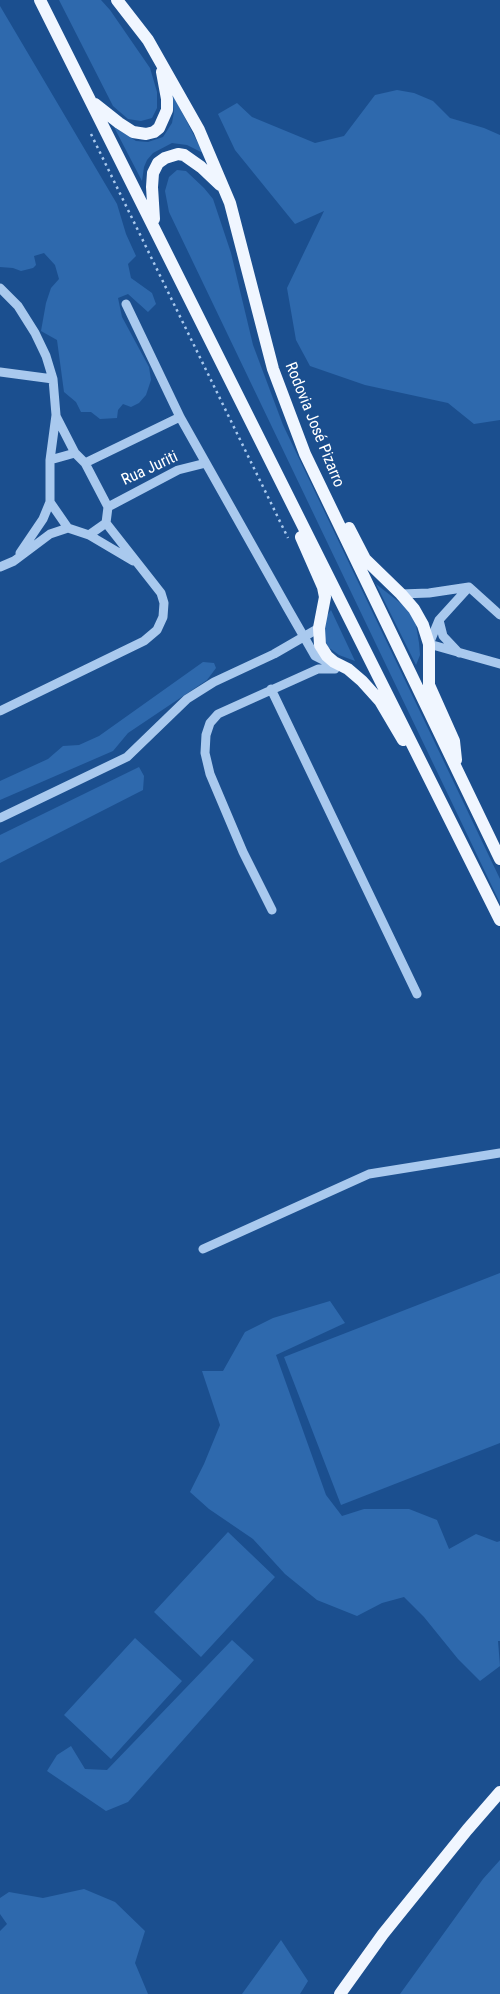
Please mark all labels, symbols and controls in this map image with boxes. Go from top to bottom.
street label: Rodovia José Pizarro [280,360,348,490]
street label: Rua Juriti [119,448,181,490]

